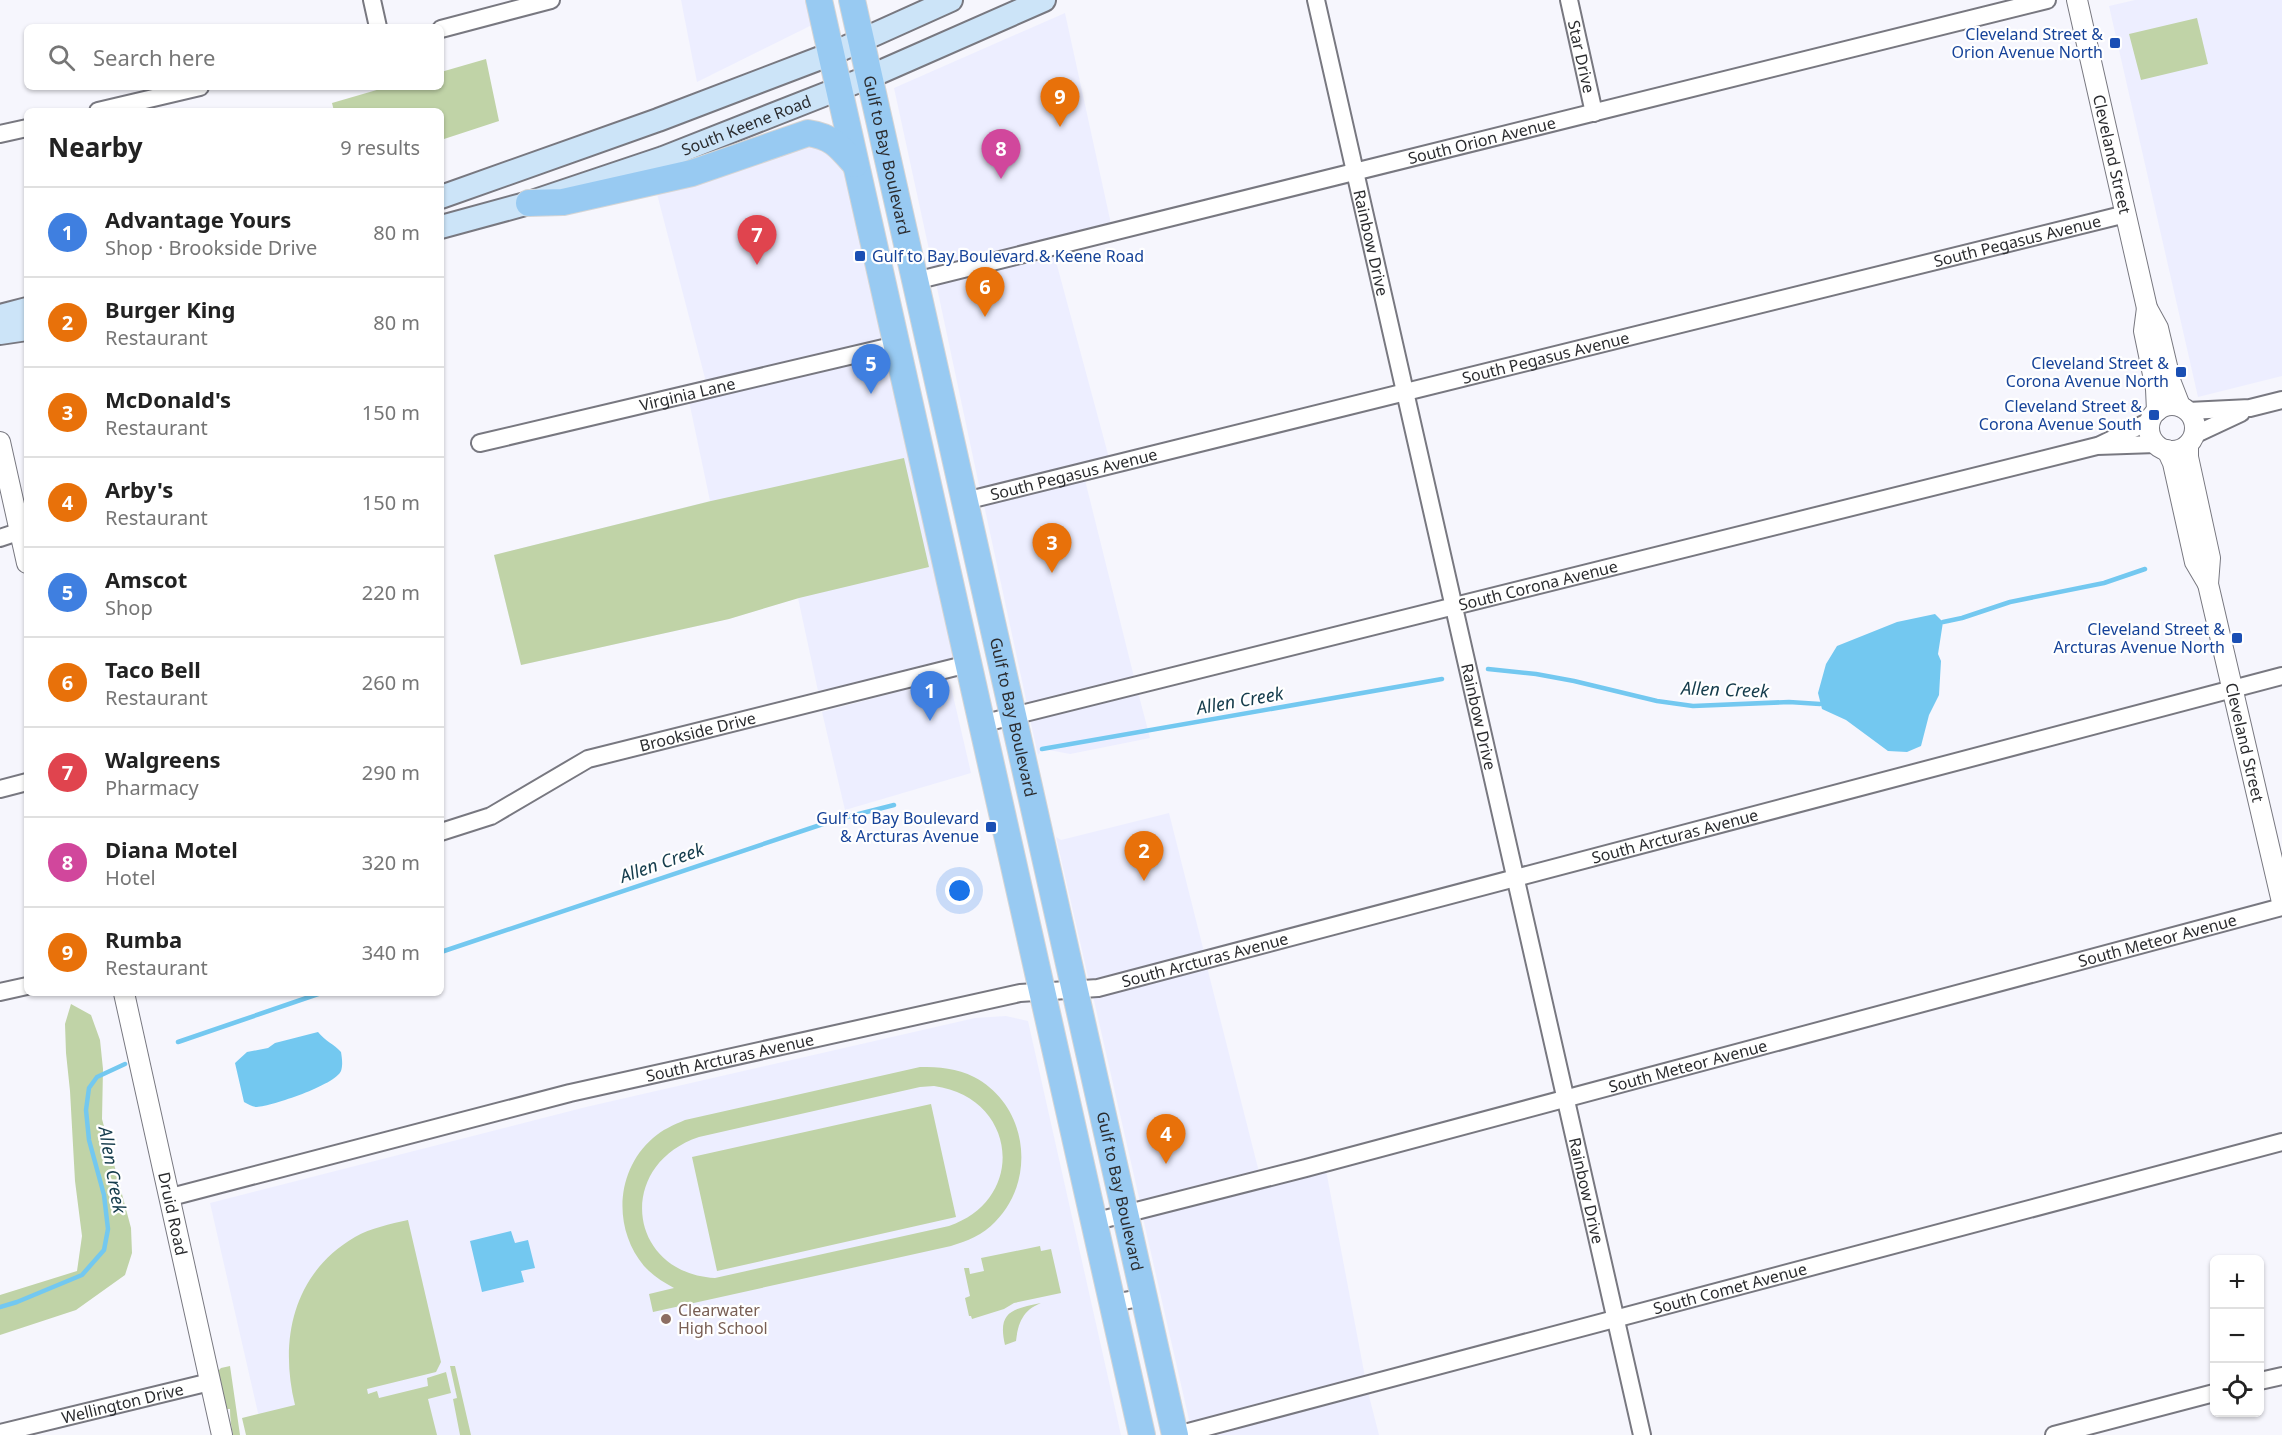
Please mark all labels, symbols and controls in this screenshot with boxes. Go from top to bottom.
street label: Star Drive [1563,18,1600,95]
place label: Cleveland Street & Orion Avenue North [1952,23,2103,63]
search box [24,24,444,90]
marker: Cleveland Street & Orion Avenue North [2108,36,2122,50]
icon: search [45,41,78,74]
text: Search here [93,42,215,72]
street label: Gulf to Bay Boulevard [858,73,916,237]
pin: 9 [1040,78,1080,127]
street label: South Keene Road [678,90,814,161]
street label: Cleveland Street [2088,92,2136,216]
street label: South Orion Avenue [1406,111,1558,169]
text: Nearby [48,129,143,165]
pin: 8 [982,130,1020,179]
text: 9 results [340,134,420,161]
street label: Rainbow Drive [1348,187,1394,298]
text: Advantage Yours [105,204,291,234]
street label: South Pegasus Avenue [1931,210,2103,272]
pin: 7 [738,216,777,265]
text: 1 [62,219,73,246]
text: 80 m [373,219,420,246]
text: Shop · Brookside Drive [105,234,317,261]
place label: Gulf to Bay Boulevard & Keene Road [872,245,1144,267]
marker: Gulf to Bay Boulevard & Keene Road [853,249,867,263]
pin: 6 [966,268,1004,317]
text: Burger King [105,294,236,324]
text: 2 [62,309,73,336]
text: 80 m [373,309,420,336]
text: Restaurant [105,324,208,351]
street label: South Pegasus Avenue [1460,326,1631,389]
pin: 5 [852,344,890,394]
place label: Cleveland Street & Corona Avenue North [2006,352,2169,392]
marker: Cleveland Street & Corona Avenue North [2174,365,2188,379]
street label: Virginia Lane [637,372,737,416]
text: McDonald's [105,384,231,414]
place label: Cleveland Street & Corona Avenue South [1979,395,2142,435]
text: 3 [62,399,73,426]
text: 150 m [362,399,420,426]
marker: Cleveland Street & Corona Avenue South [2147,408,2161,422]
text: Restaurant [105,414,208,441]
street label: South Pegasus Avenue [988,443,1160,505]
text: Arby's [105,474,173,504]
text: 4 [62,489,73,516]
text: 150 m [362,489,420,516]
text: Restaurant [105,504,208,531]
pin: 3 [1032,524,1072,573]
street label: South Corona Avenue [1456,555,1620,616]
text: Amscot [105,564,187,594]
text: 5 [62,579,73,606]
text: 220 m [362,579,420,606]
text: Shop [105,594,153,621]
place label: Cleveland Street & Arcturas Avenue North [2054,618,2225,658]
marker: Cleveland Street & Arcturas Avenue North [2230,631,2244,645]
street label: Gulf to Bay Boulevard [985,635,1042,799]
text: Taco Bell [105,654,201,684]
street label: Rainbow Drive [1456,661,1502,772]
text: 6 [62,669,73,696]
text: 260 m [362,669,420,696]
pin: 1 [910,672,950,721]
water label: Allen Creek [1679,675,1770,703]
water label: Allen Creek [1193,680,1286,720]
street label: Cleveland Street [2220,680,2269,804]
text: Restaurant [105,684,208,711]
street label: Brookside Drive [637,706,758,757]
text: Walgreens [105,744,220,774]
text: 7 [62,759,73,786]
text: 290 m [362,759,420,786]
text: Pharmacy [105,774,199,801]
street label: South Arcturas Avenue [1589,804,1761,868]
place label: Gulf to Bay Boulevard & Arcturas Avenue [816,807,979,847]
marker: Gulf to Bay Boulevard & Arcturas Avenue [984,820,998,834]
pin: 2 [1124,832,1164,881]
text: Diana Motel [105,834,238,864]
water label: Allen Creek [614,836,708,888]
text: 8 [62,849,73,876]
text: 320 m [362,849,420,876]
text: Hotel [105,864,156,891]
your location [945,876,974,905]
street label: South Meteor Avenue [2076,909,2239,972]
text: Rumba [105,924,182,954]
street label: South Arcturas Avenue [1119,927,1291,992]
text: 9 [62,939,73,966]
text: 340 m [362,939,420,966]
text: Restaurant [105,954,208,981]
street label: South Arcturas Avenue [644,1028,816,1087]
street label: South Meteor Avenue [1606,1034,1770,1098]
street label: Gulf to Bay Boulevard [1092,1109,1149,1273]
pin: 4 [1146,1114,1186,1164]
water label: Allen Creek [93,1123,133,1216]
street label: Rainbow Drive [1564,1135,1609,1246]
street label: Druid Road [153,1170,193,1257]
map controls [2210,1255,2264,1417]
button: + [2210,1255,2264,1309]
street label: South Comet Avenue [1651,1257,1809,1319]
place label: Clearwater High School [678,1299,768,1339]
button: − [2210,1309,2264,1363]
marker: Clearwater High School [659,1312,673,1326]
button: locate [2210,1363,2264,1417]
street label: Wellington Drive [59,1378,186,1429]

